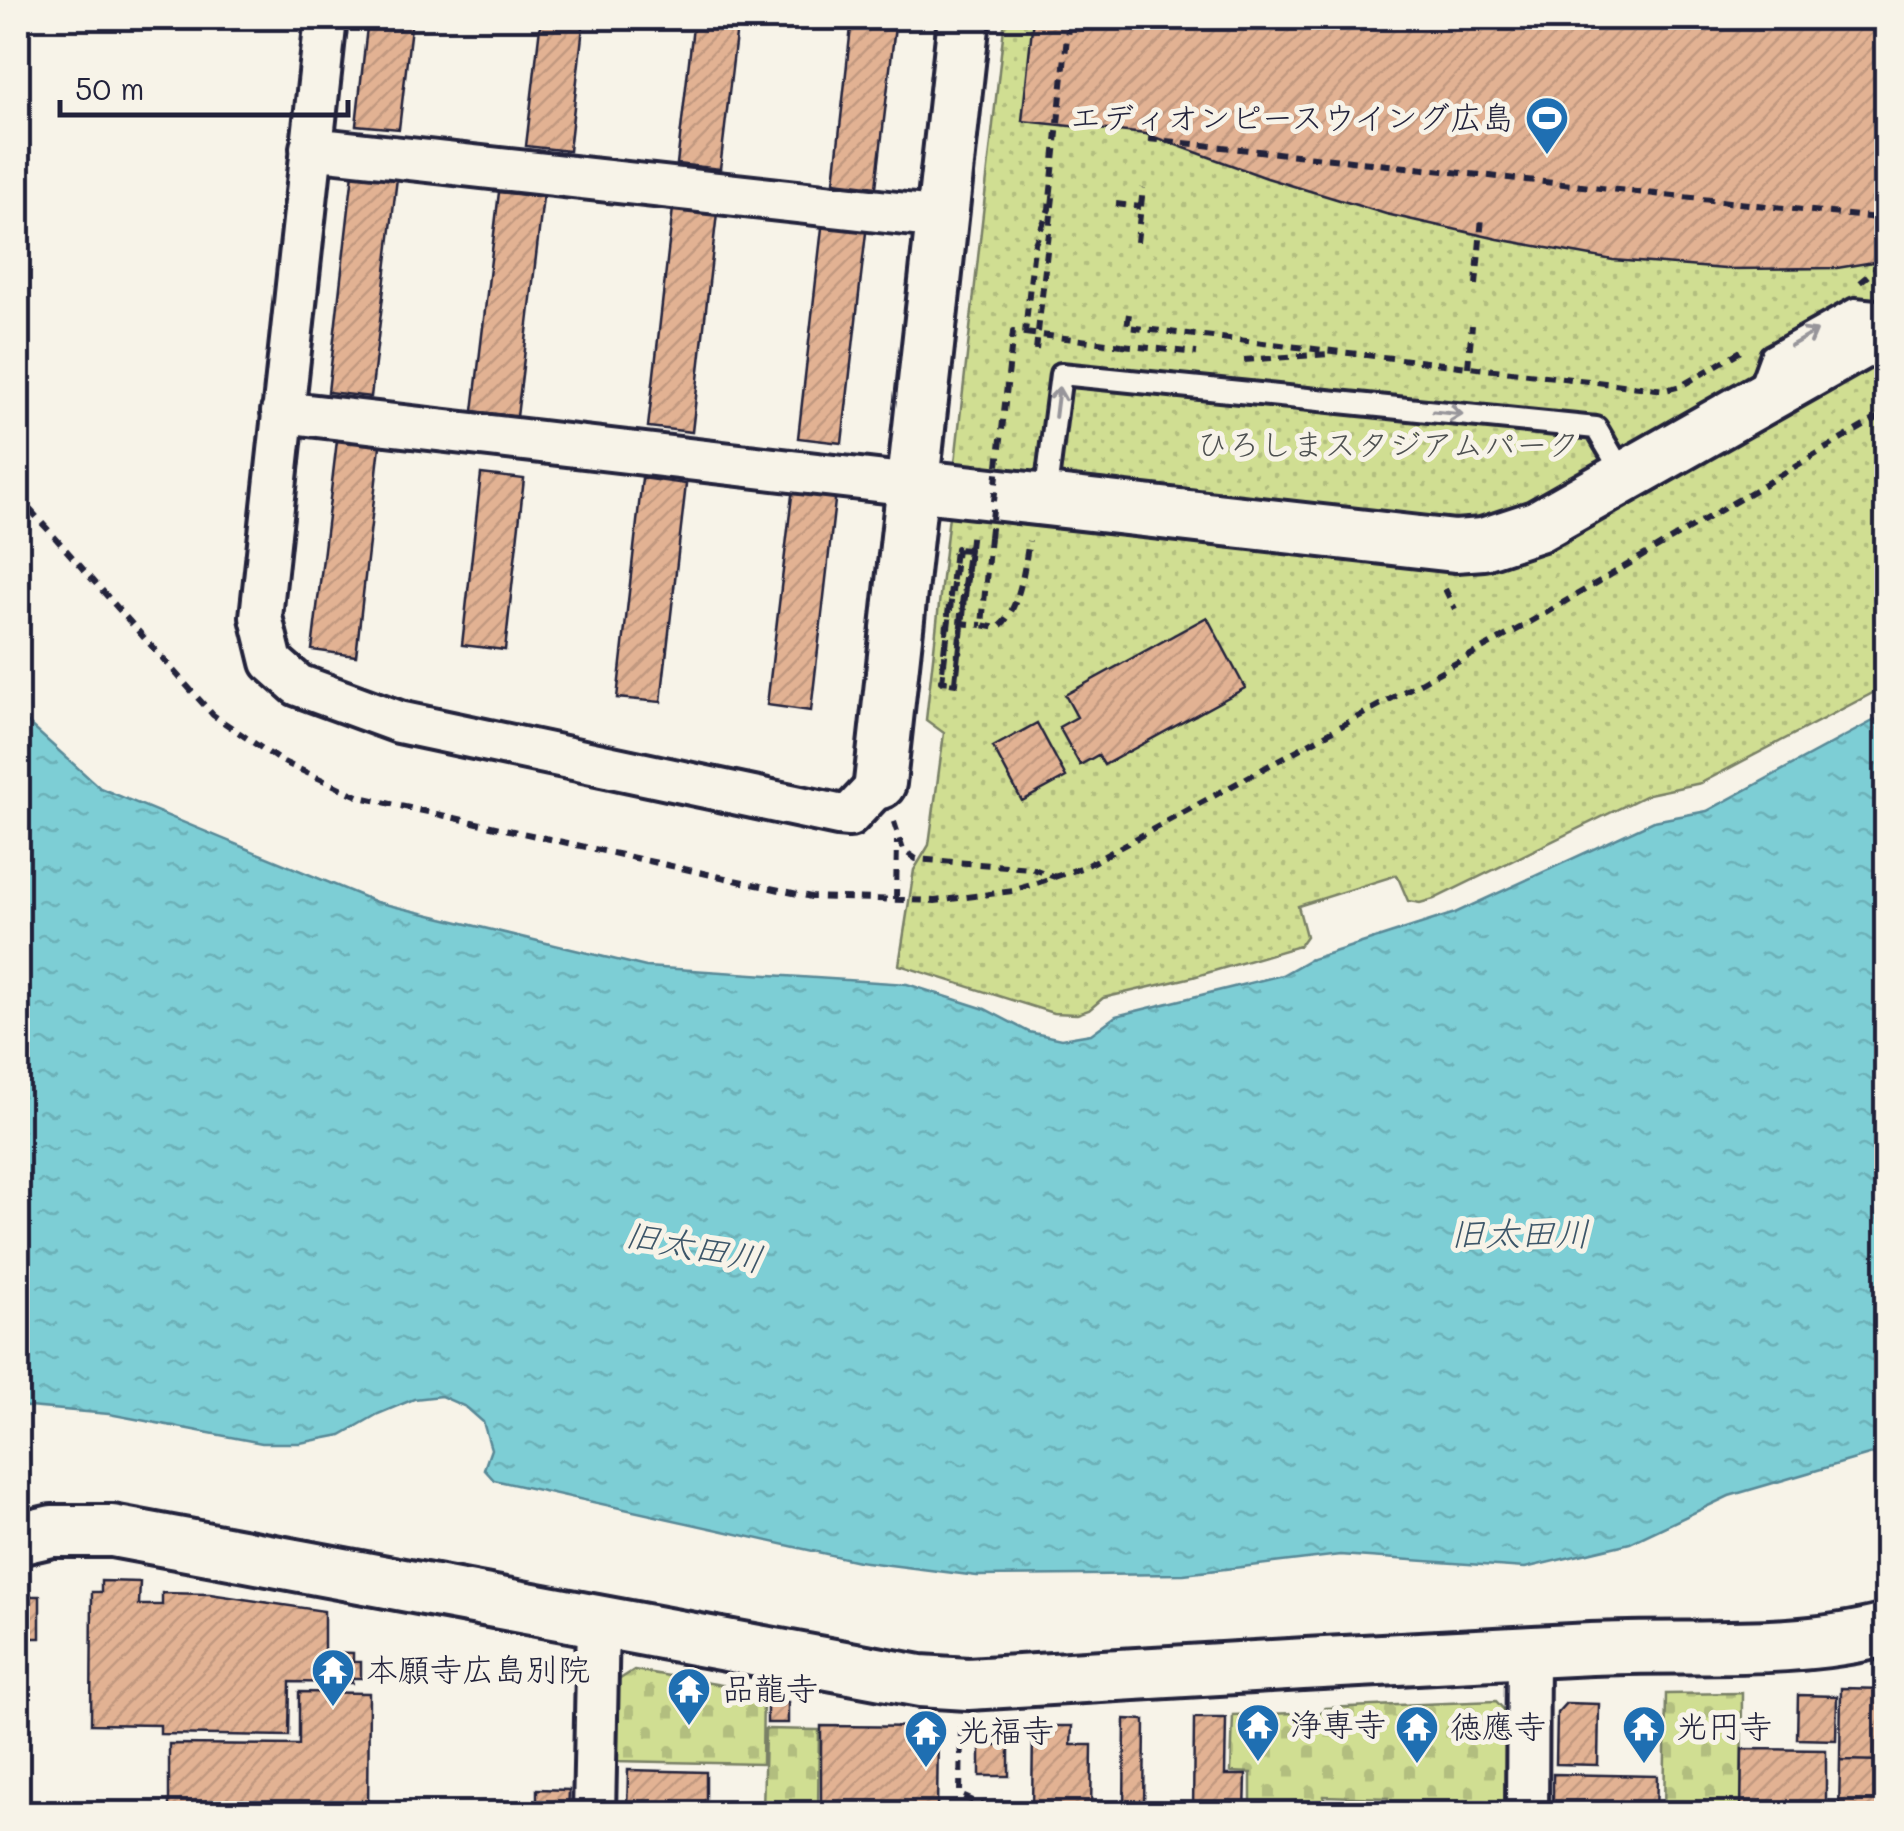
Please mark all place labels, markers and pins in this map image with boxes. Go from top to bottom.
place label: エディオンピースウイング広島 [1070,95,1514,137]
sports icon: エディオンピースウイング広島 [1524,95,1570,156]
temple icon: 本願寺広島別院 [310,1647,356,1708]
place label: 本願寺広島別院 [366,1647,590,1689]
temple icon: 品龍寺 [666,1666,712,1727]
place label: 品龍寺 [722,1666,818,1708]
temple icon: 浄専寺 [1235,1702,1281,1763]
place label: 浄専寺 [1290,1702,1386,1744]
temple icon: 徳應寺 [1394,1704,1440,1765]
place label: 徳應寺 [1450,1704,1546,1746]
temple icon: 光円寺 [1621,1704,1667,1765]
place label: 光円寺 [1676,1704,1772,1746]
temple icon: 光福寺 [903,1708,949,1769]
place label: 光福寺 [958,1708,1054,1750]

